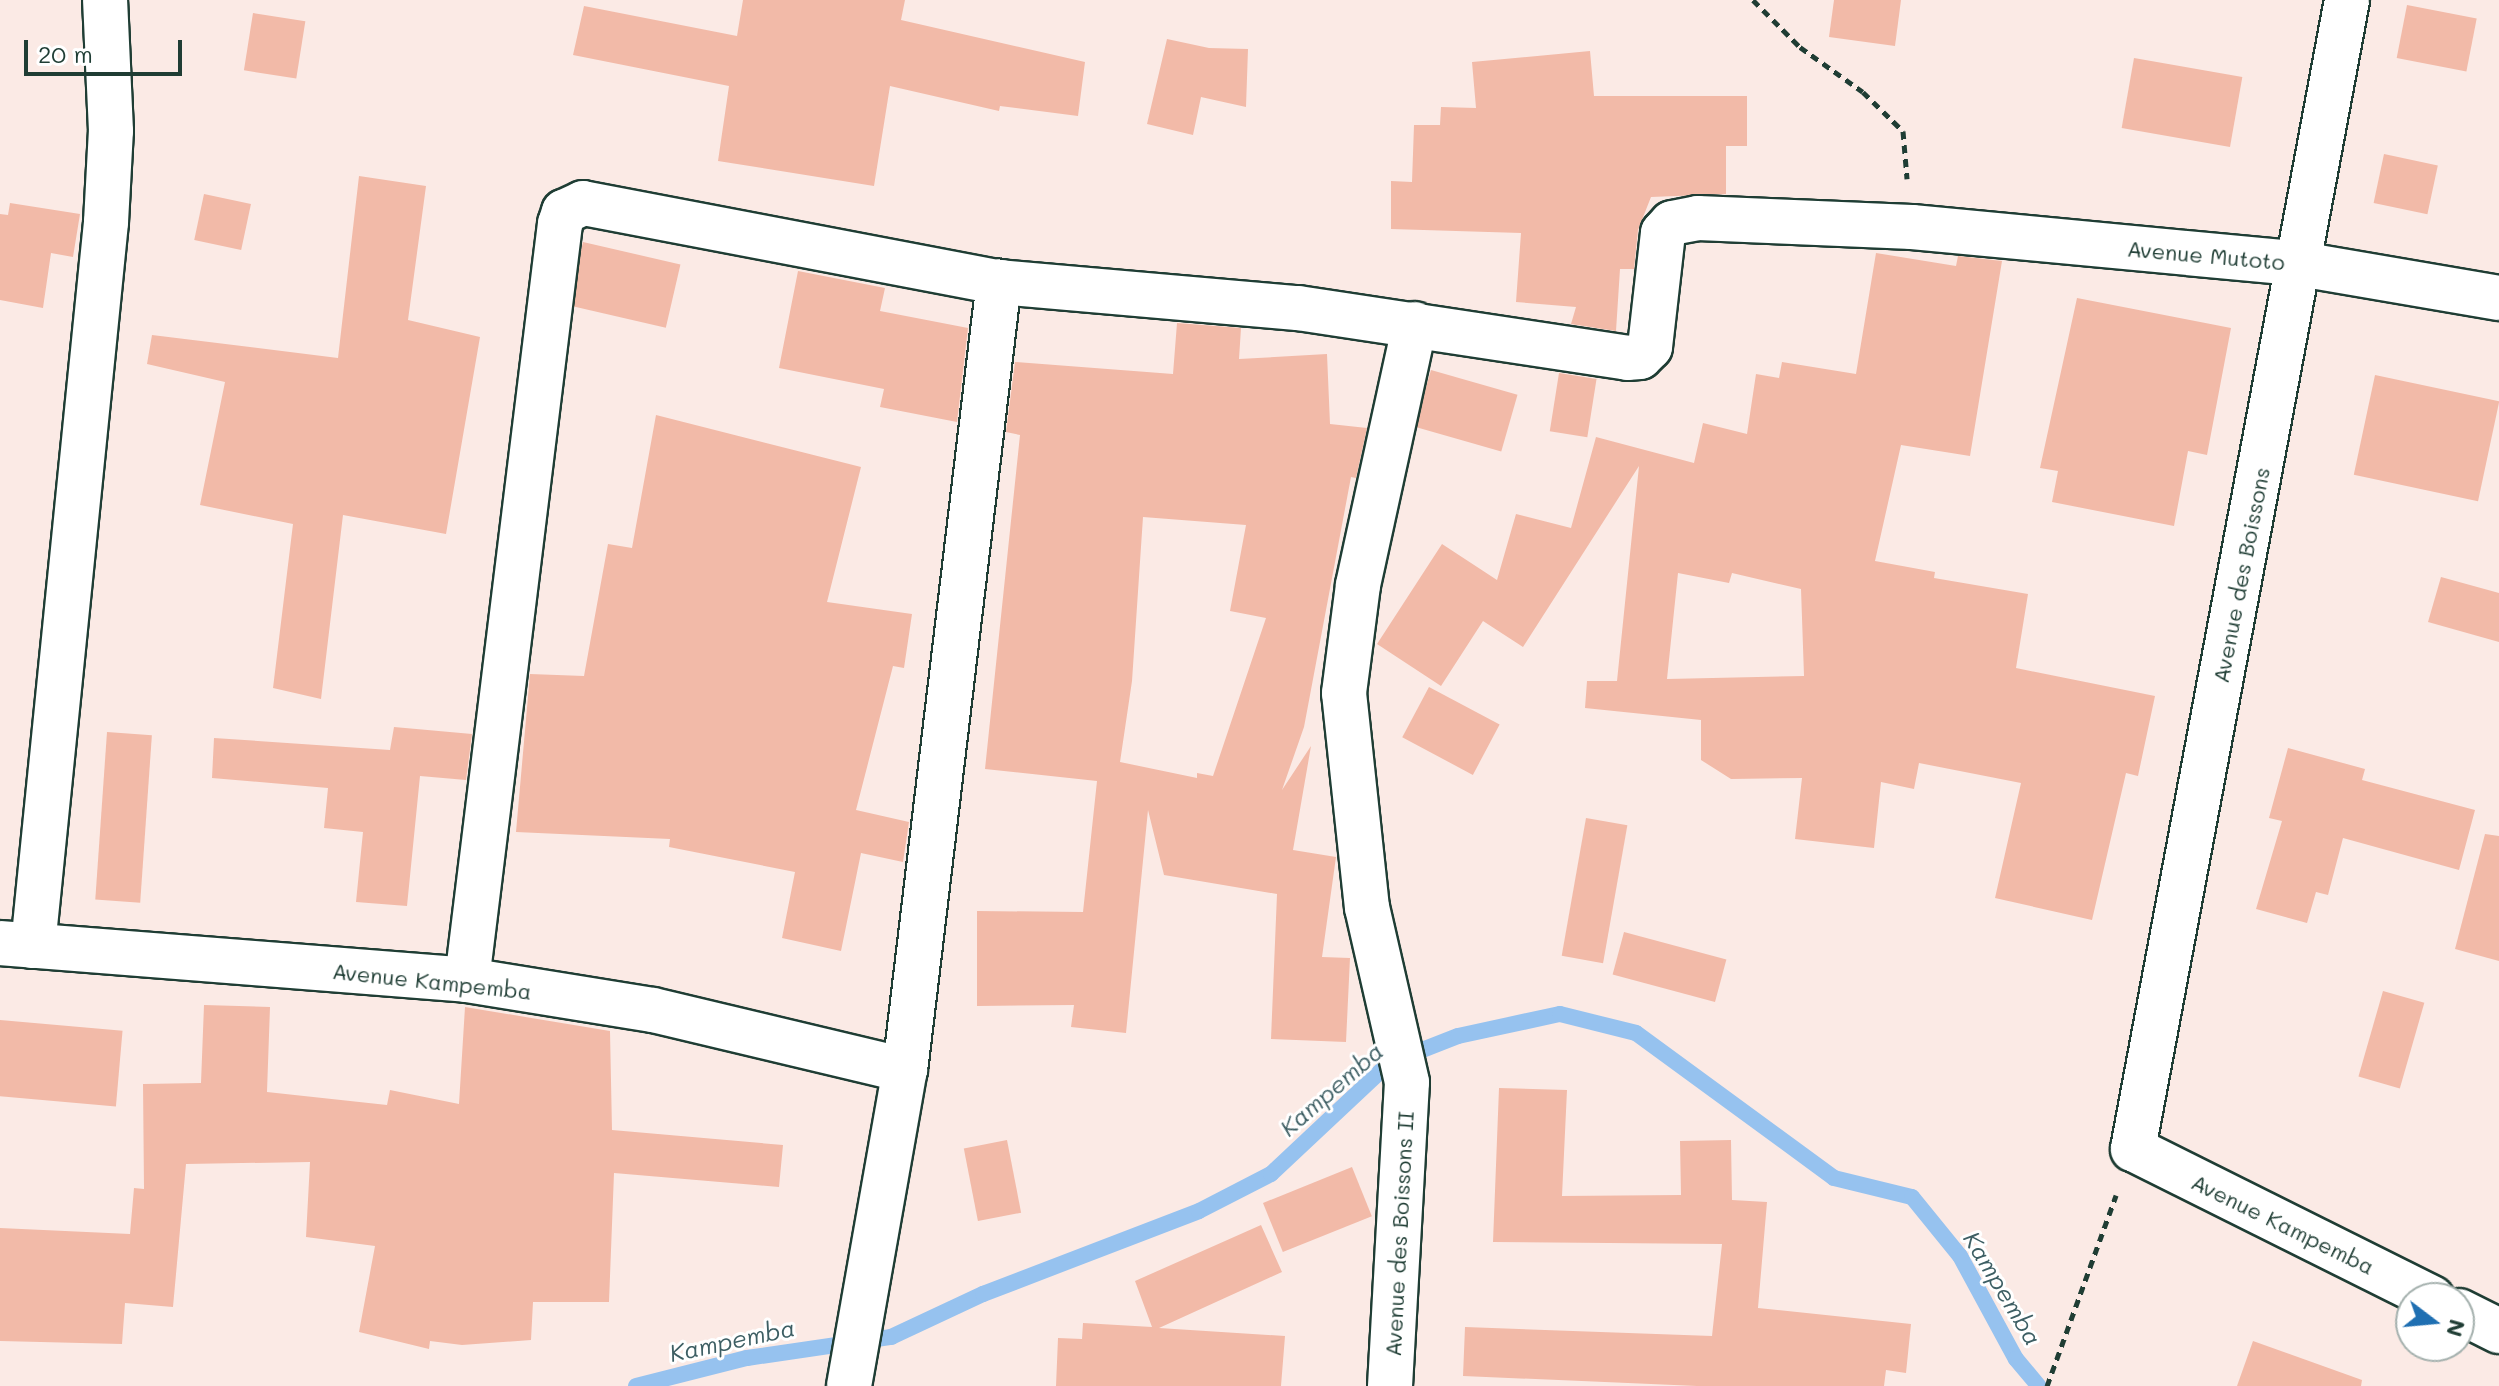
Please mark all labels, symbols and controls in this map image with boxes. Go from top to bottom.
scale bar [28,24,186,74]
text: 20 m [38,38,93,69]
street label: Avenue Mutoto [2126,235,2286,275]
street label: Avenue des Boissons [2207,465,2275,685]
street label: Avenue Kampemba [331,957,533,1005]
water label: Kampemba [1273,1036,1389,1142]
street label: Avenue des Boissons II [1379,1111,1419,1357]
street label: Avenue Kampemba [2187,1168,2379,1280]
water label: Kampemba [1958,1226,2048,1350]
north arrow [2395,1282,2475,1362]
water label: Kampemba [667,1313,797,1367]
text: N [2440,1316,2473,1340]

